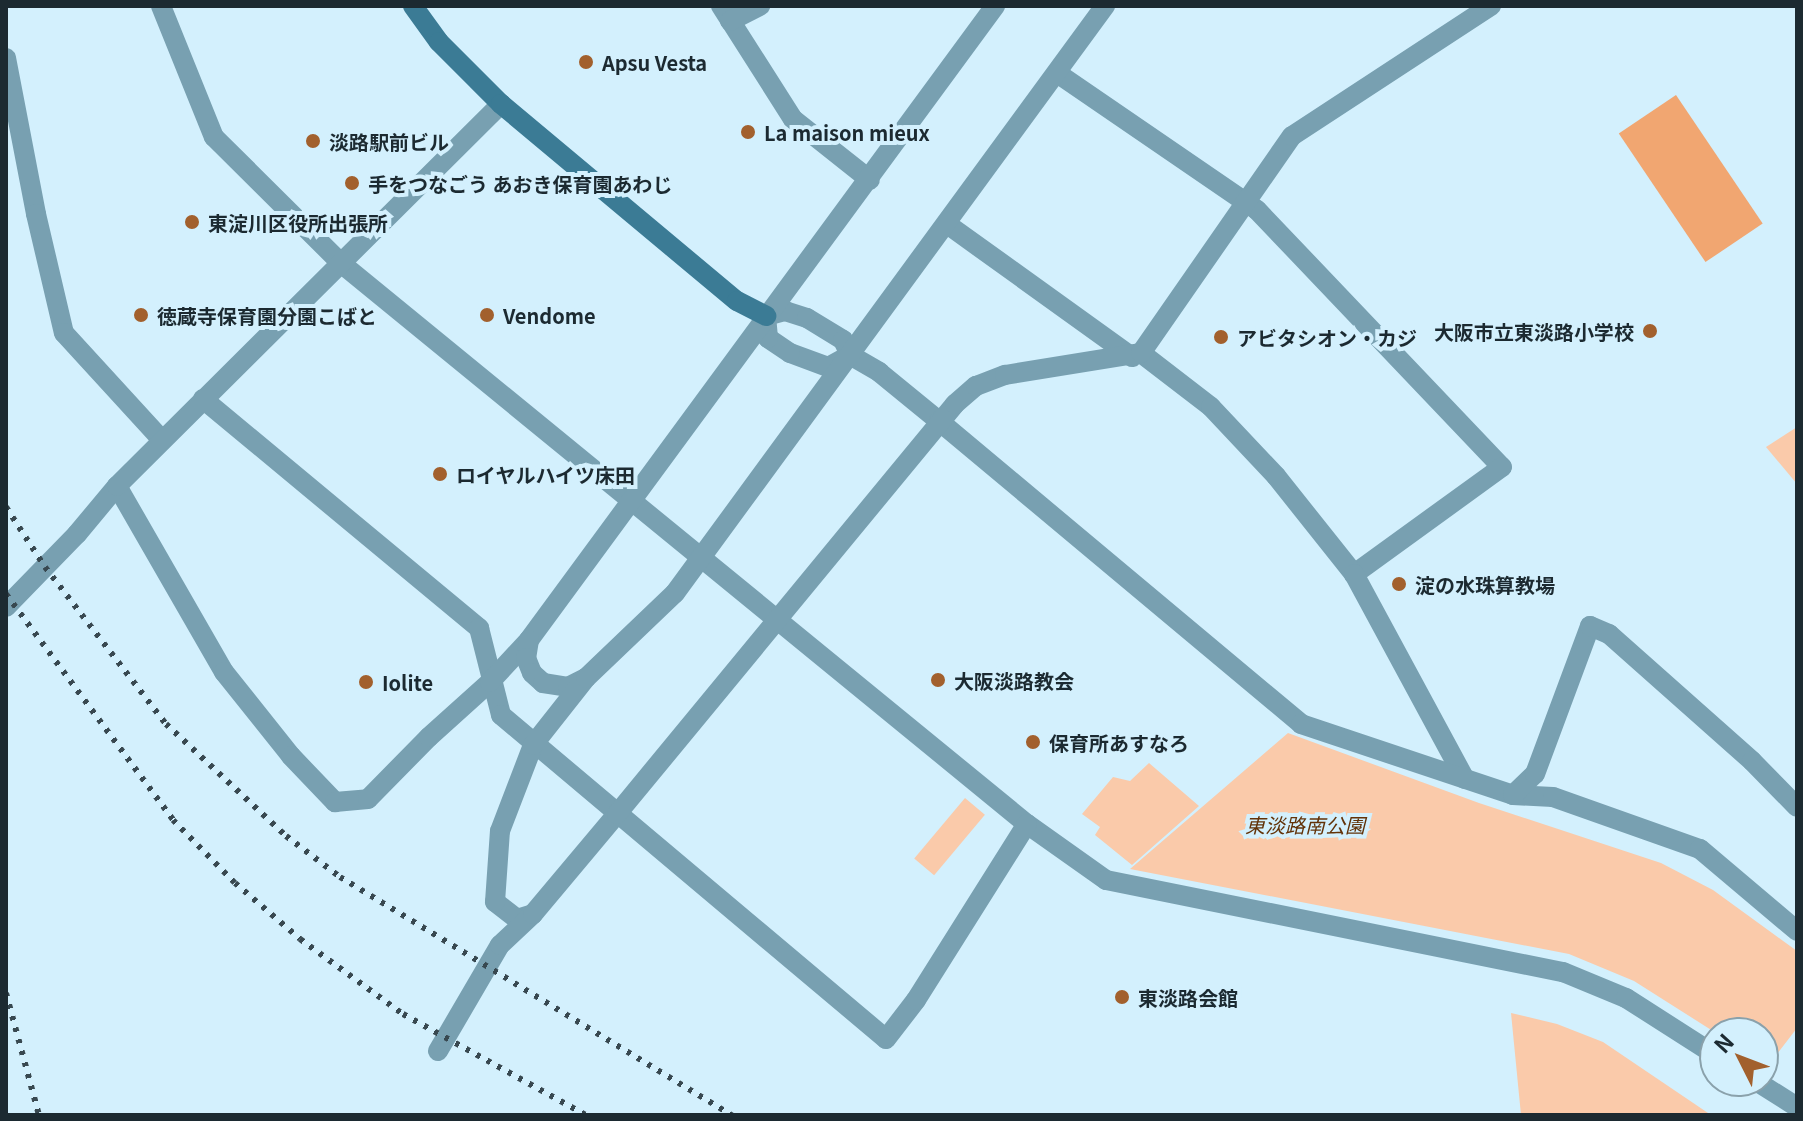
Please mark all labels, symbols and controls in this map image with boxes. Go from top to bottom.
place label: Apsu Vesta [602,50,707,74]
marker: Apsu Vesta [577,53,595,71]
place label: La maison mieux [764,120,930,144]
marker: La maison mieux [739,123,757,141]
place label: 淡路駅前ビル [329,129,449,153]
marker: 淡路駅前ビル [304,132,322,150]
place label: 手をつなごう あおき保育園あわじ [368,171,673,195]
marker: 手をつなごう あおき保育園あわじ [343,174,361,192]
place label: 東淀川区役所出張所 [208,210,388,234]
marker: 東淀川区役所出張所 [183,213,201,231]
place label: 徳蔵寺保育園分園こばと [157,303,377,327]
place label: Vendome [503,303,596,327]
marker: 徳蔵寺保育園分園こばと [132,306,150,324]
marker: Vendome [478,306,496,324]
place label: 大阪市立東淡路小学校 [1434,319,1634,343]
marker: 大阪市立東淡路小学校 [1641,322,1659,340]
place label: アビタシオン・カジ [1237,325,1417,349]
marker: アビタシオン・カジ [1212,328,1230,346]
place label: ロイヤルハイツ床田 [456,462,636,486]
marker: ロイヤルハイツ床田 [431,465,449,483]
place label: 淀の水珠算教場 [1415,572,1555,596]
marker: 淀の水珠算教場 [1390,575,1408,593]
place label: 大阪淡路教会 [954,668,1074,692]
place label: Iolite [382,670,433,694]
marker: 大阪淡路教会 [929,671,947,689]
marker: Iolite [357,673,375,691]
place label: 保育所あすなろ [1049,730,1189,754]
marker: 保育所あすなろ [1024,733,1042,751]
park label: 東淡路南公園 [1245,812,1365,836]
place label: 東淡路会館 [1138,985,1238,1009]
marker: 東淡路会館 [1113,988,1131,1006]
north arrow [1699,1017,1779,1097]
text: N [1705,1025,1740,1059]

